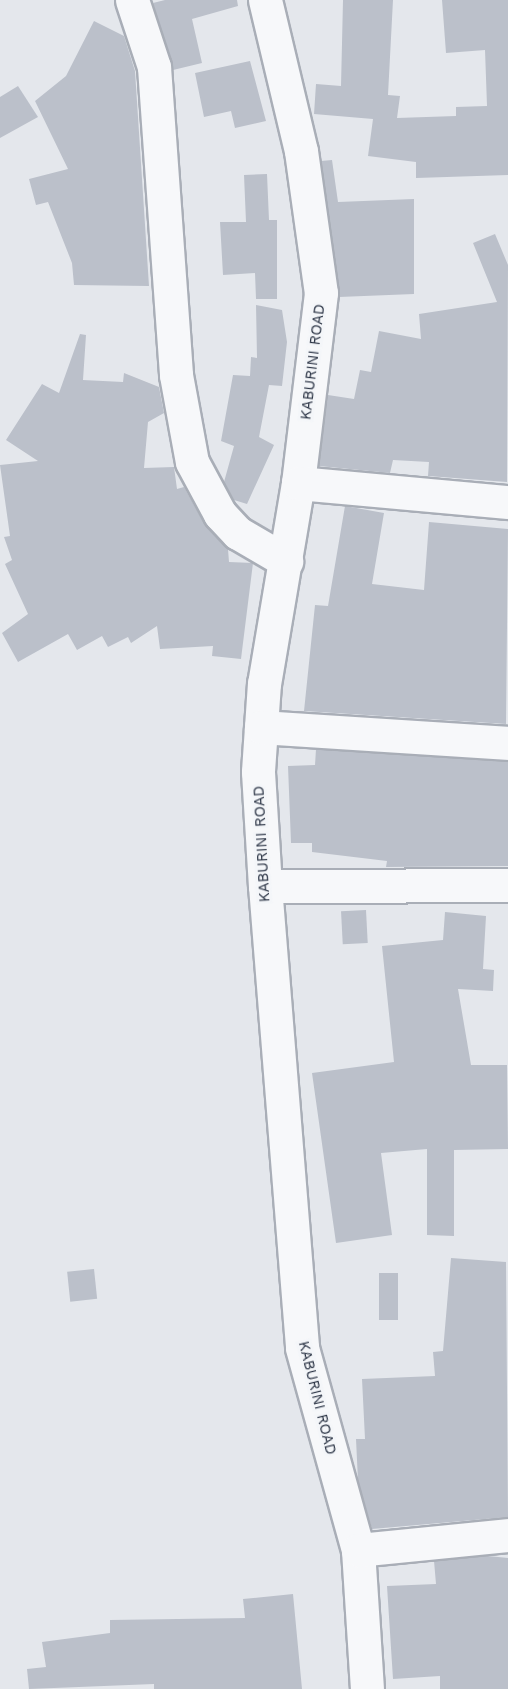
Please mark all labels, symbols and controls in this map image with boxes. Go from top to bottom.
street label: KABURINI ROAD [297,303,329,421]
street label: KABURINI ROAD [250,785,274,903]
street label: KABURINI ROAD [294,1339,340,1457]

